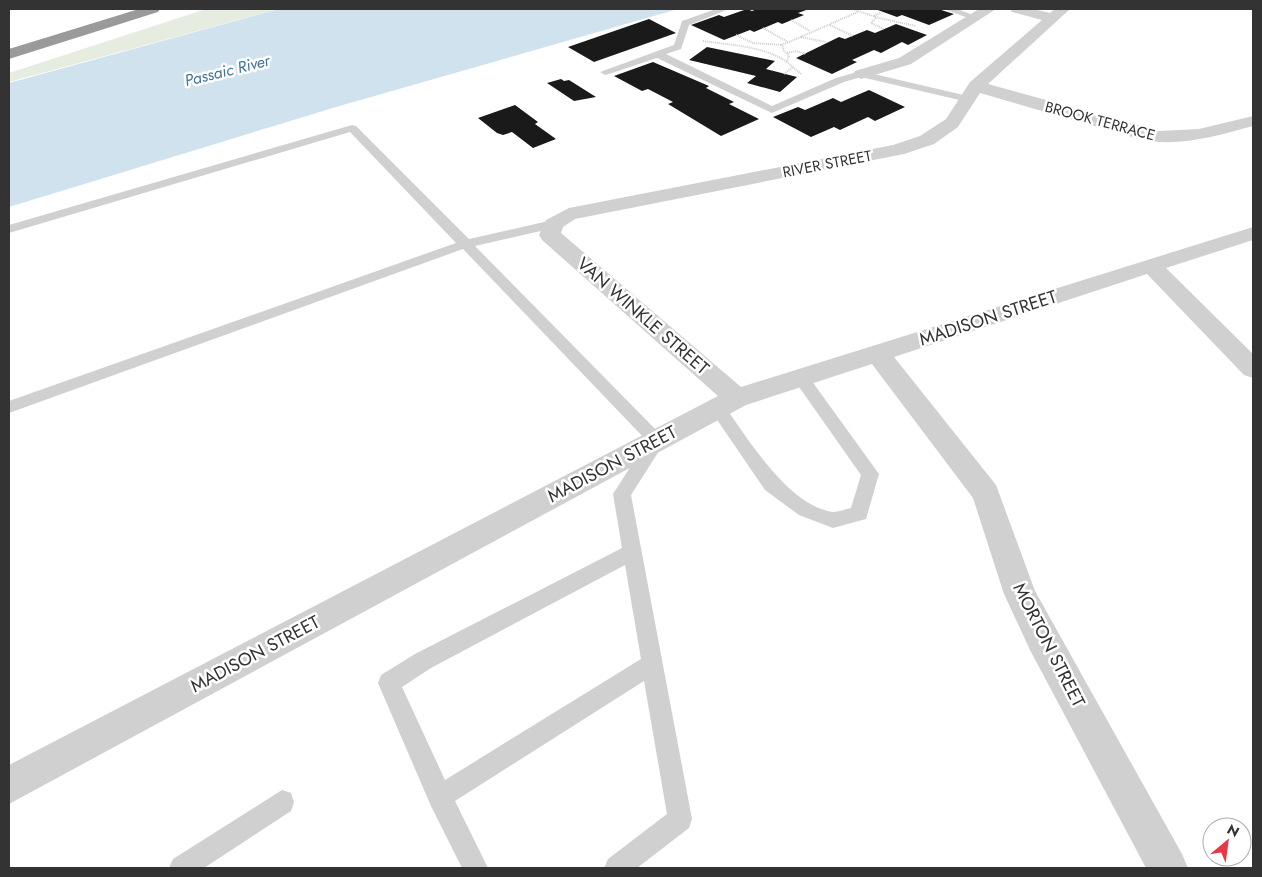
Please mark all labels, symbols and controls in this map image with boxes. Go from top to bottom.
water label: Passaic River [182,48,274,92]
street label: BROOK TERRACE [1042,96,1158,146]
street label: RIVER STREET [781,145,873,183]
street label: VAN WINKLE STREET [571,251,715,381]
street label: MADISON STREET [916,283,1061,352]
street label: MADISON STREET [543,419,682,509]
street label: MORTON STREET [1006,578,1092,712]
street label: MADISON STREET [186,609,325,699]
north arrow [1202,817,1252,867]
text: N [1224,819,1243,842]

